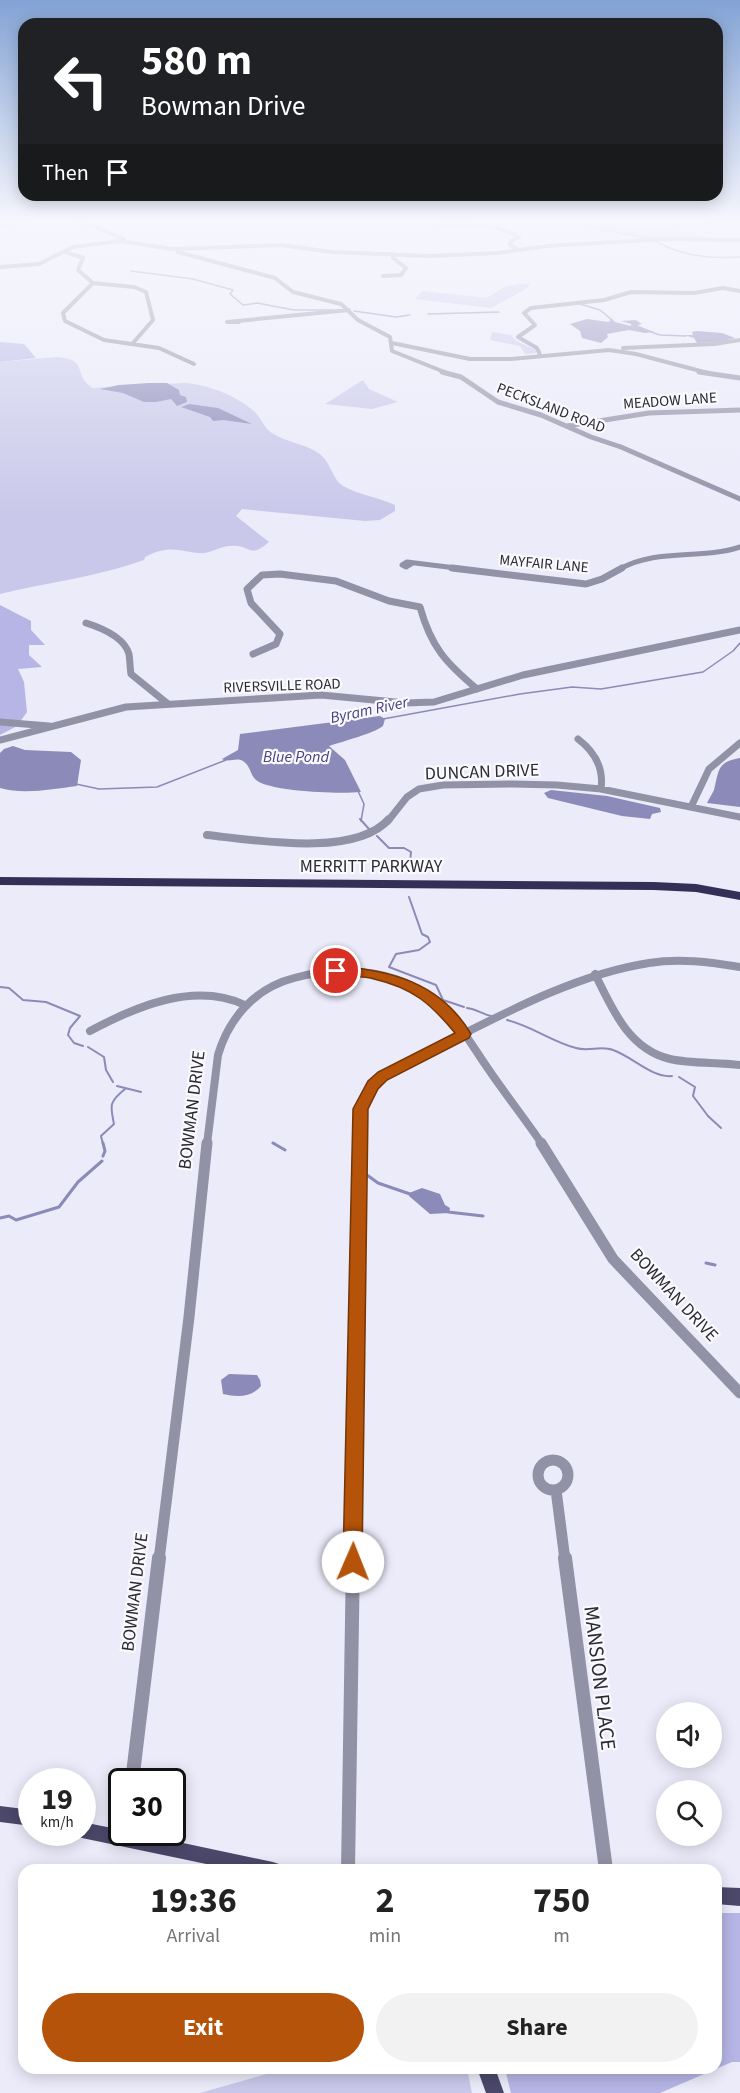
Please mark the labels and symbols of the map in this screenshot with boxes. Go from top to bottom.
street label: PECKSLAND ROAD [494,378,608,438]
street label: MEADOW LANE [622,387,718,415]
street label: MAYFAIR LANE [498,550,590,578]
street label: RIVERSVILLE ROAD [223,673,341,699]
water label: Byram River [328,691,411,729]
water label: Blue Pond [263,746,329,768]
street label: DUNCAN DRIVE [424,758,540,786]
street label: MERRITT PARKWAY [300,854,443,879]
pin [310,945,361,996]
street label: BOWMAN DRIVE [172,1049,212,1171]
street label: BOWMAN DRIVE [624,1243,724,1347]
position arrow [321,1530,385,1594]
street label: BOWMAN DRIVE [115,1531,155,1653]
street label: MANSION PLACE [576,1604,624,1752]
speed limit sign: 30 [108,1768,186,1846]

